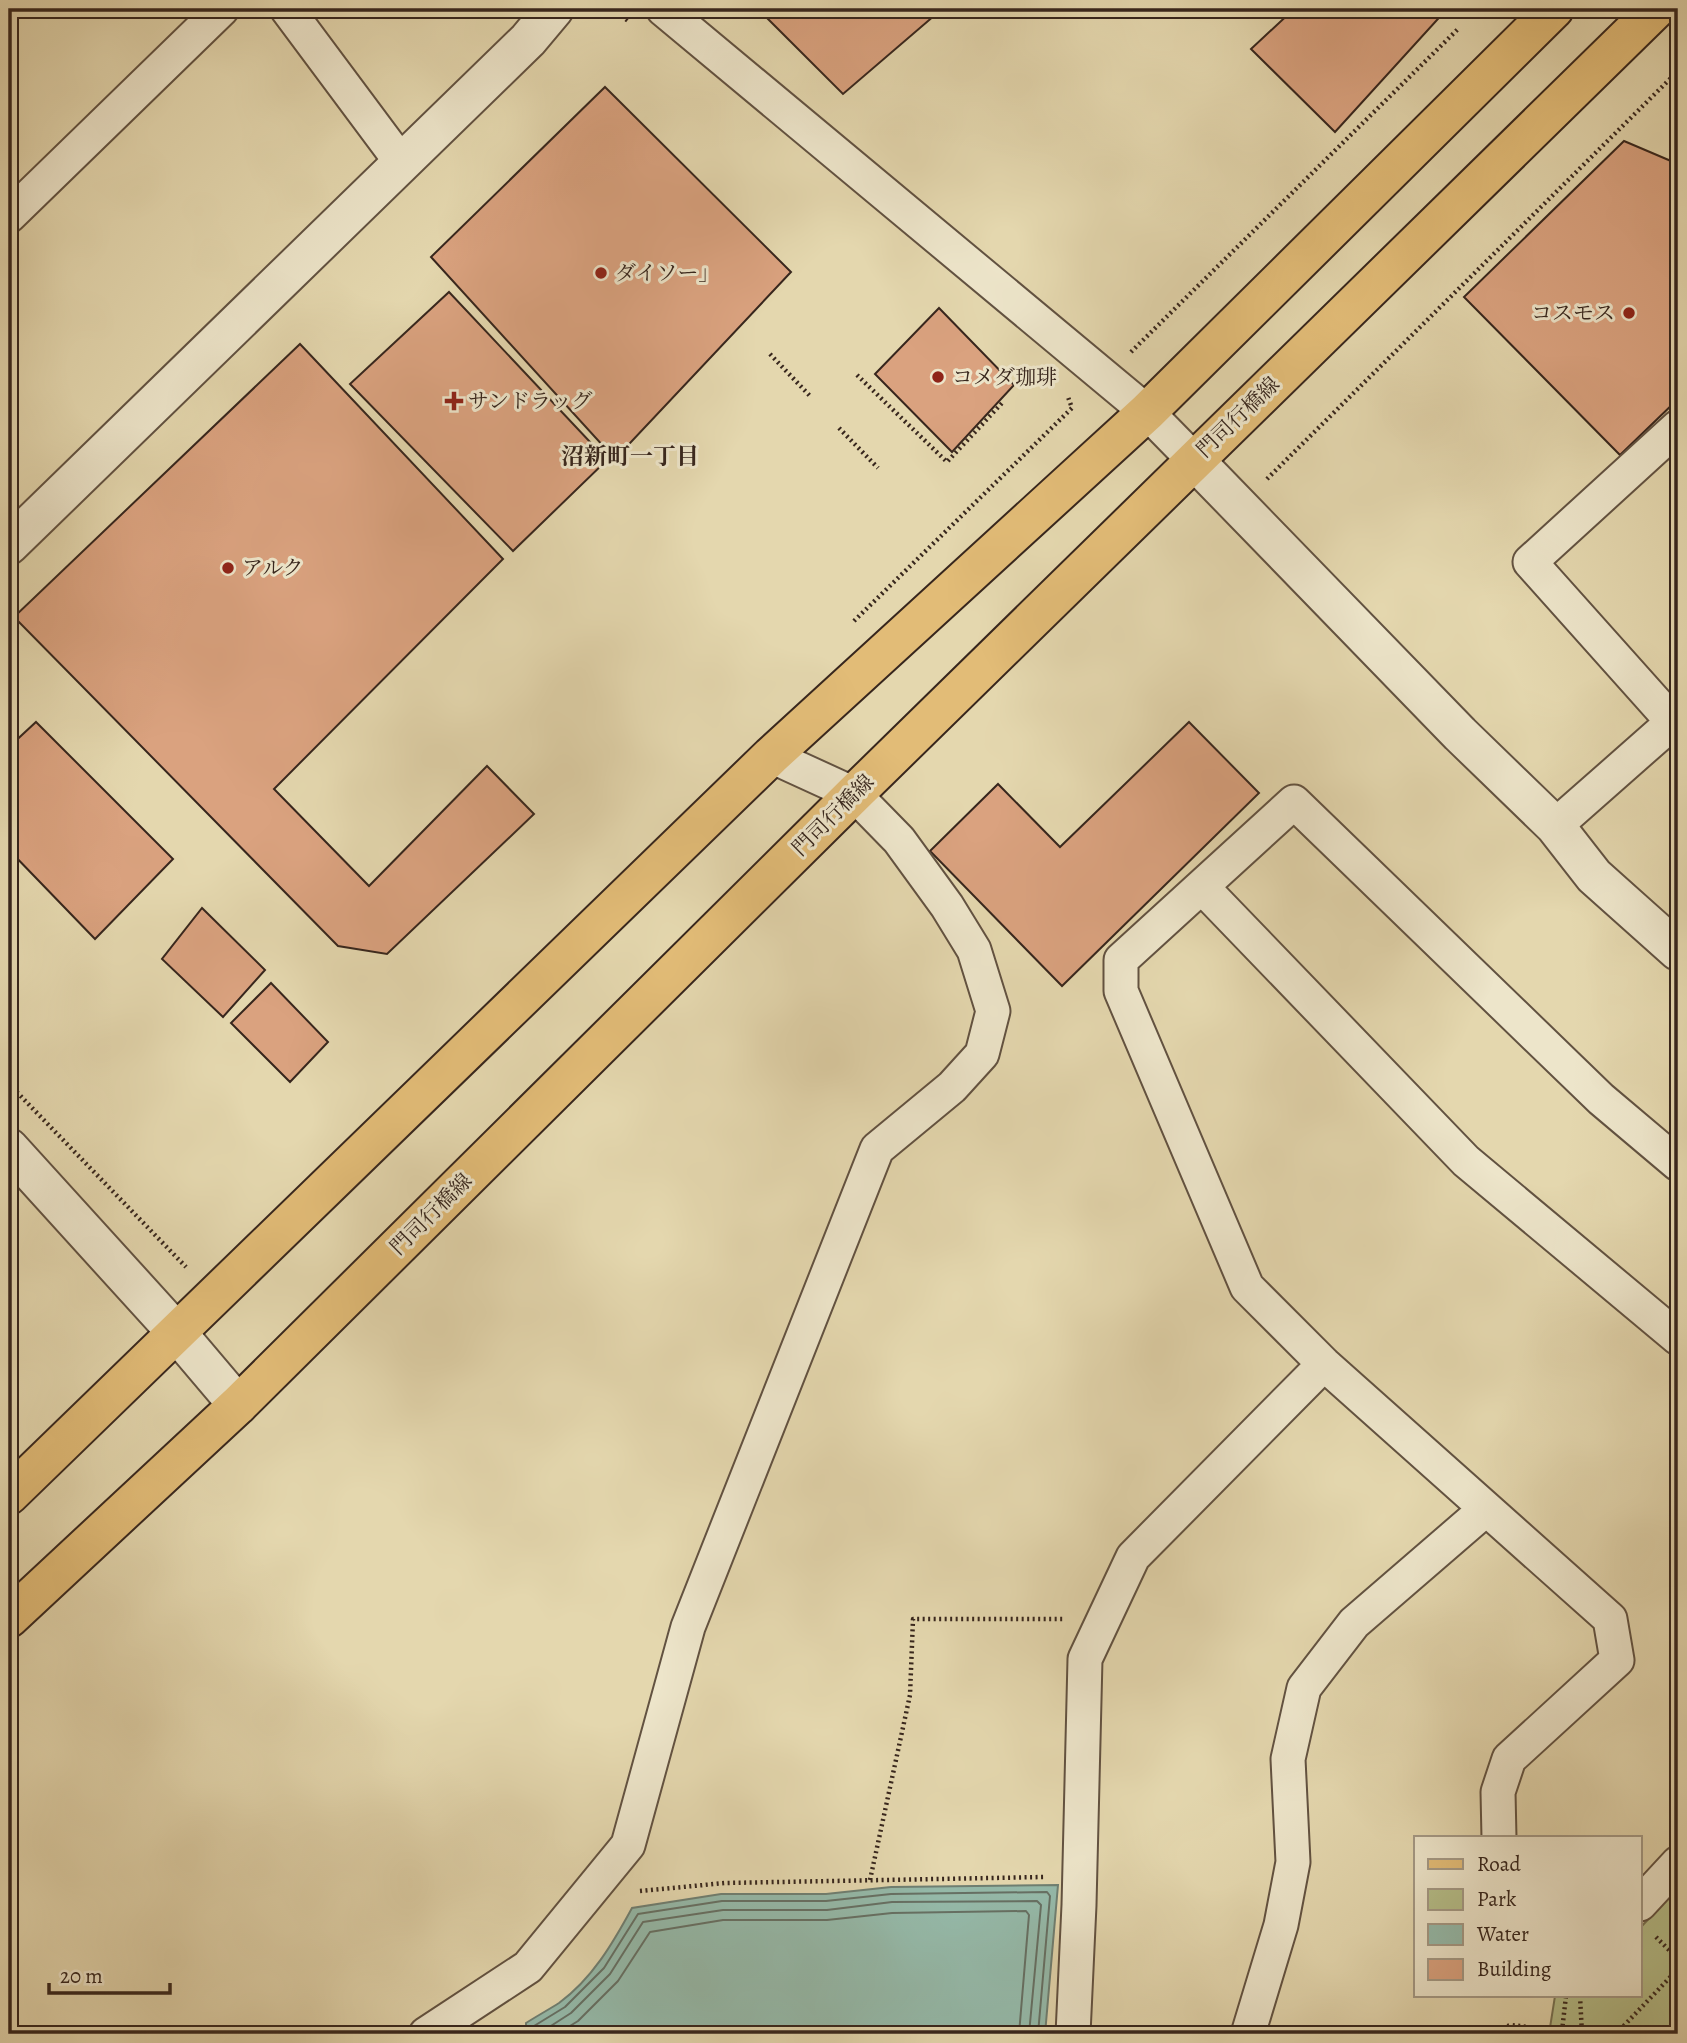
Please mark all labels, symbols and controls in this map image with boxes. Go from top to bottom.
place label: ダイソー」 [615,259,720,287]
marker: ダイソー」 [593,265,609,281]
place label: コスモス [1531,299,1615,327]
marker: コスモス [1621,305,1637,321]
place label: コメダ珈琲 [952,363,1057,391]
marker: コメダ珈琲 [930,369,946,385]
street label: 門司行橋線 [1191,370,1285,464]
place label: サンドラッグ [468,387,593,415]
marker: サンドラッグ [446,393,462,409]
district label: 沼新町一丁目 [561,441,699,472]
place label: アルク [242,554,304,582]
marker: アルク [220,560,236,576]
street label: 門司行橋線 [786,768,880,862]
street label: 門司行橋線 [384,1167,478,1261]
legend [1414,1836,1642,1997]
text: Road [1477,1850,1521,1878]
text: Park [1477,1885,1517,1913]
text: Water [1476,1920,1529,1948]
scale bar [49,1952,170,1996]
text: Building [1477,1955,1552,1983]
text: 20 m [60,1962,103,1990]

